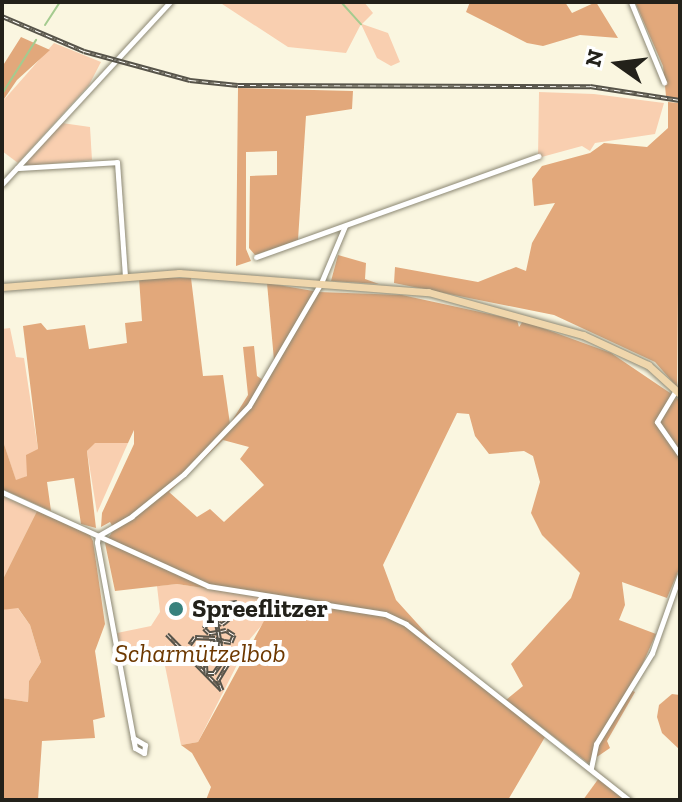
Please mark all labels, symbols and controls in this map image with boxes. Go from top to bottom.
north arrow [578,24,658,104]
text: N [579,47,609,69]
place label: Spreeflitzer [192,593,328,625]
marker: Spreeflitzer [167,600,185,618]
park label: Scharmützelbob [114,638,286,670]

